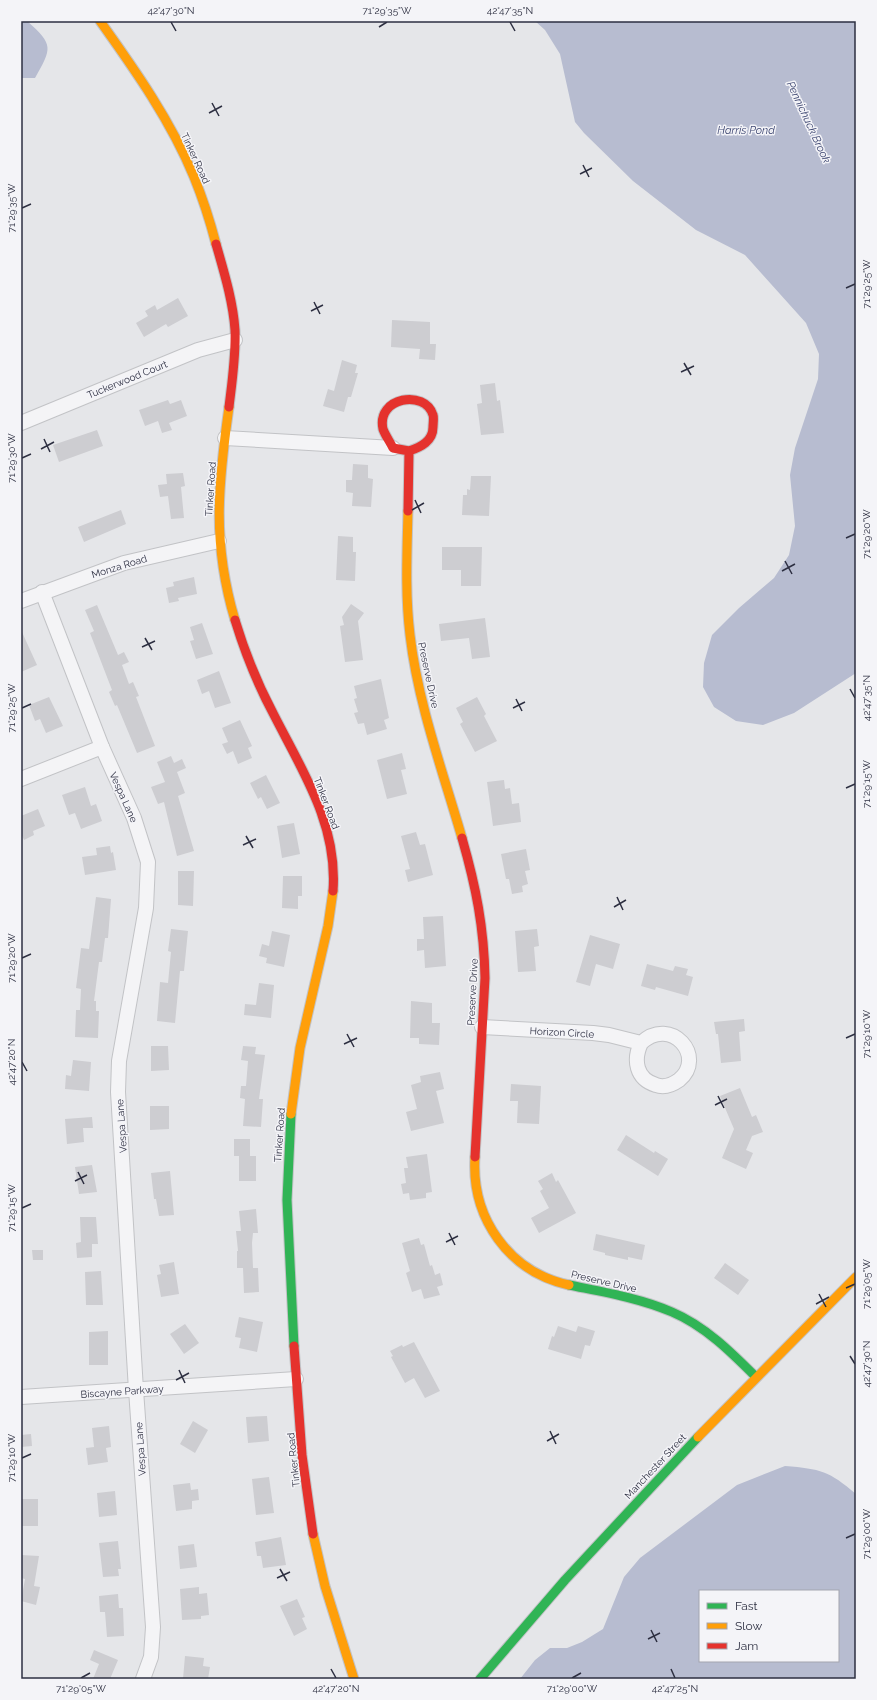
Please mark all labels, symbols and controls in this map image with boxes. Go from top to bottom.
text: 42°47'30"N [147,5,195,16]
text: 71°29'35"W [363,5,412,16]
text: 42°47'35"N [487,5,533,16]
water label: Pennichuck Brook [784,79,833,165]
water label: Harris Pond [717,124,775,137]
street label: Tinker Road [179,131,212,185]
text: 71°29'35"W [6,183,17,233]
text: 71°29'25"W [861,259,872,308]
street label: Tuckerwood Court [86,358,169,401]
text: 71°29'30"W [6,433,17,483]
street label: Tinker Road [203,461,218,517]
text: 71°29'20"W [861,509,872,559]
street label: Monza Road [90,553,148,580]
street label: Preserve Drive [416,641,441,709]
text: 42°47'35"N [861,675,872,721]
text: 71°29'25"W [6,683,17,732]
text: 71°29'15"W [861,759,872,808]
street label: Vespa Lane [108,770,140,824]
street label: Tinker Road [312,776,341,831]
text: 71°29'20"W [6,933,17,983]
street label: Preserve Drive [465,958,480,1026]
text: 71°29'10"W [861,1009,872,1058]
street label: Horizon Circle [529,1025,595,1040]
text: 42°47'20"N [6,1039,17,1086]
street label: Vespa Lane [114,1099,129,1153]
street label: Tinker Road [272,1107,287,1163]
text: 71°29'15"W [6,1183,17,1232]
text: 71°29'05"W [861,1259,872,1309]
street label: Preserve Drive [570,1269,638,1294]
text: 42°47'30"N [861,1340,872,1388]
street label: Biscayne Parkway [80,1383,165,1400]
street label: Vespa Lane [133,1422,148,1476]
street label: Manchester Street [622,1431,689,1501]
street label: Tinker Road [285,1432,302,1488]
text: 71°29'10"W [6,1433,17,1482]
text: 71°29'00"W [861,1508,872,1559]
legend [699,1590,839,1662]
text: Fast [735,1599,758,1613]
text: Slow [735,1619,762,1633]
text: Jam [735,1639,758,1653]
text: 71°29'05"W [56,1683,106,1694]
text: 42°47'20"N [313,1683,360,1694]
text: 71°29'00"W [547,1683,598,1694]
text: 42°47'25"N [652,1683,698,1694]

